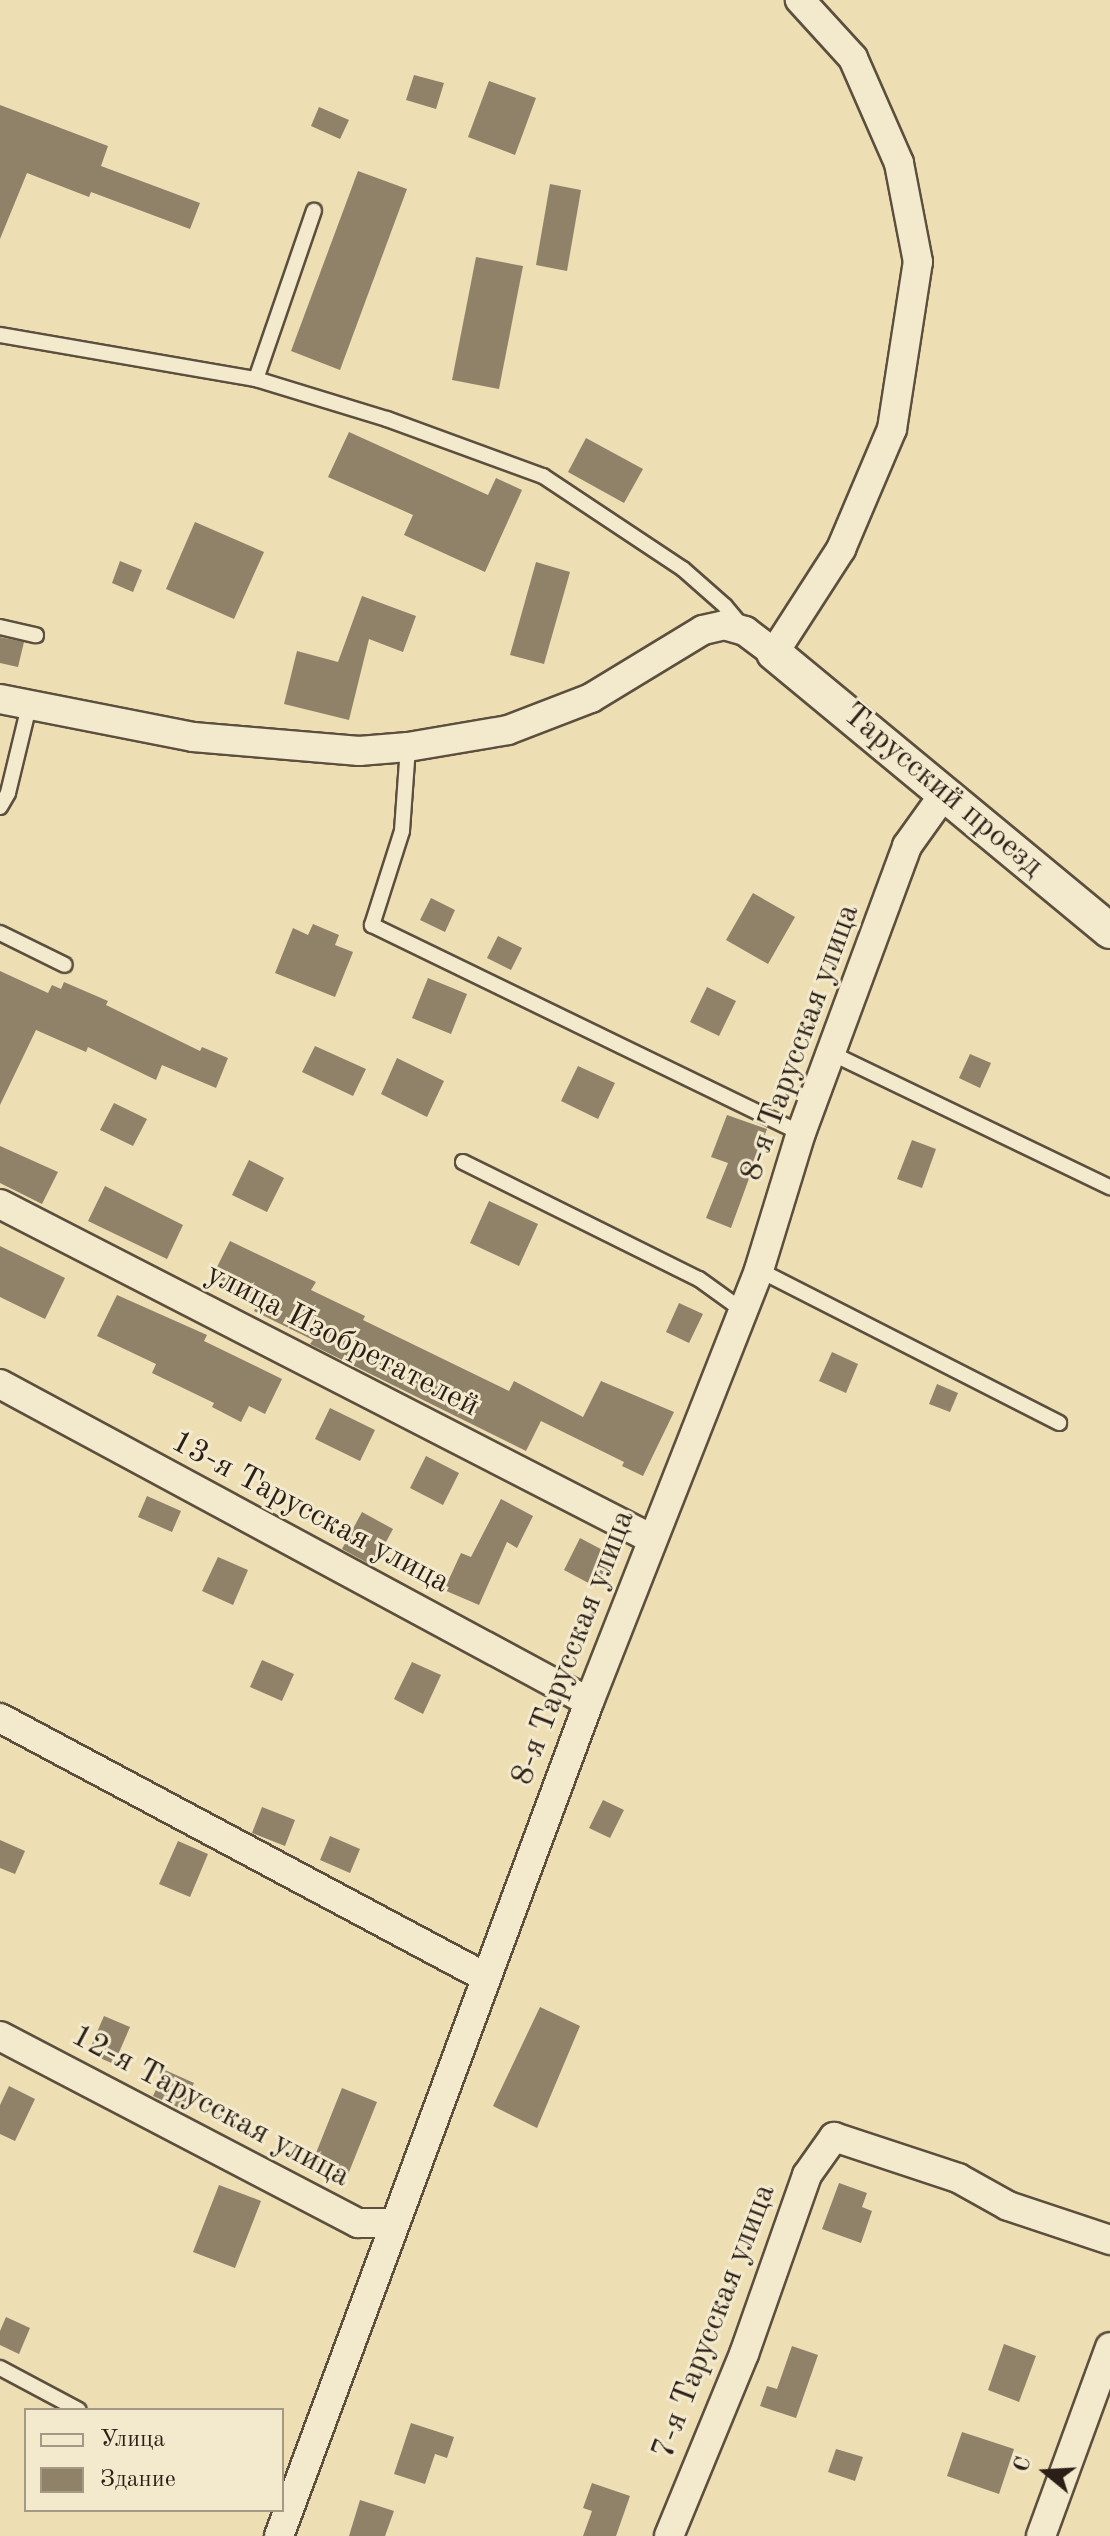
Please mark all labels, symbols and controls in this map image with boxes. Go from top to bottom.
street label: Тарусский проезд [834,696,1050,886]
street label: 8-я Тарусская улица [733,899,869,1187]
street label: улица Изобретателей [199,1256,485,1426]
street label: 13-я Тарусская улица [164,1423,456,1603]
street label: 8-я Тарусская улица [504,1505,644,1791]
street label: 12-я Тарусская улица [64,2017,356,2197]
street label: 7-я Тарусская улица [645,2179,785,2465]
legend [24,2408,284,2512]
text: Улица [100,2428,165,2452]
north arrow [1006,2432,1086,2512]
text: С [1010,2454,1036,2475]
text: Здание [100,2468,176,2492]

